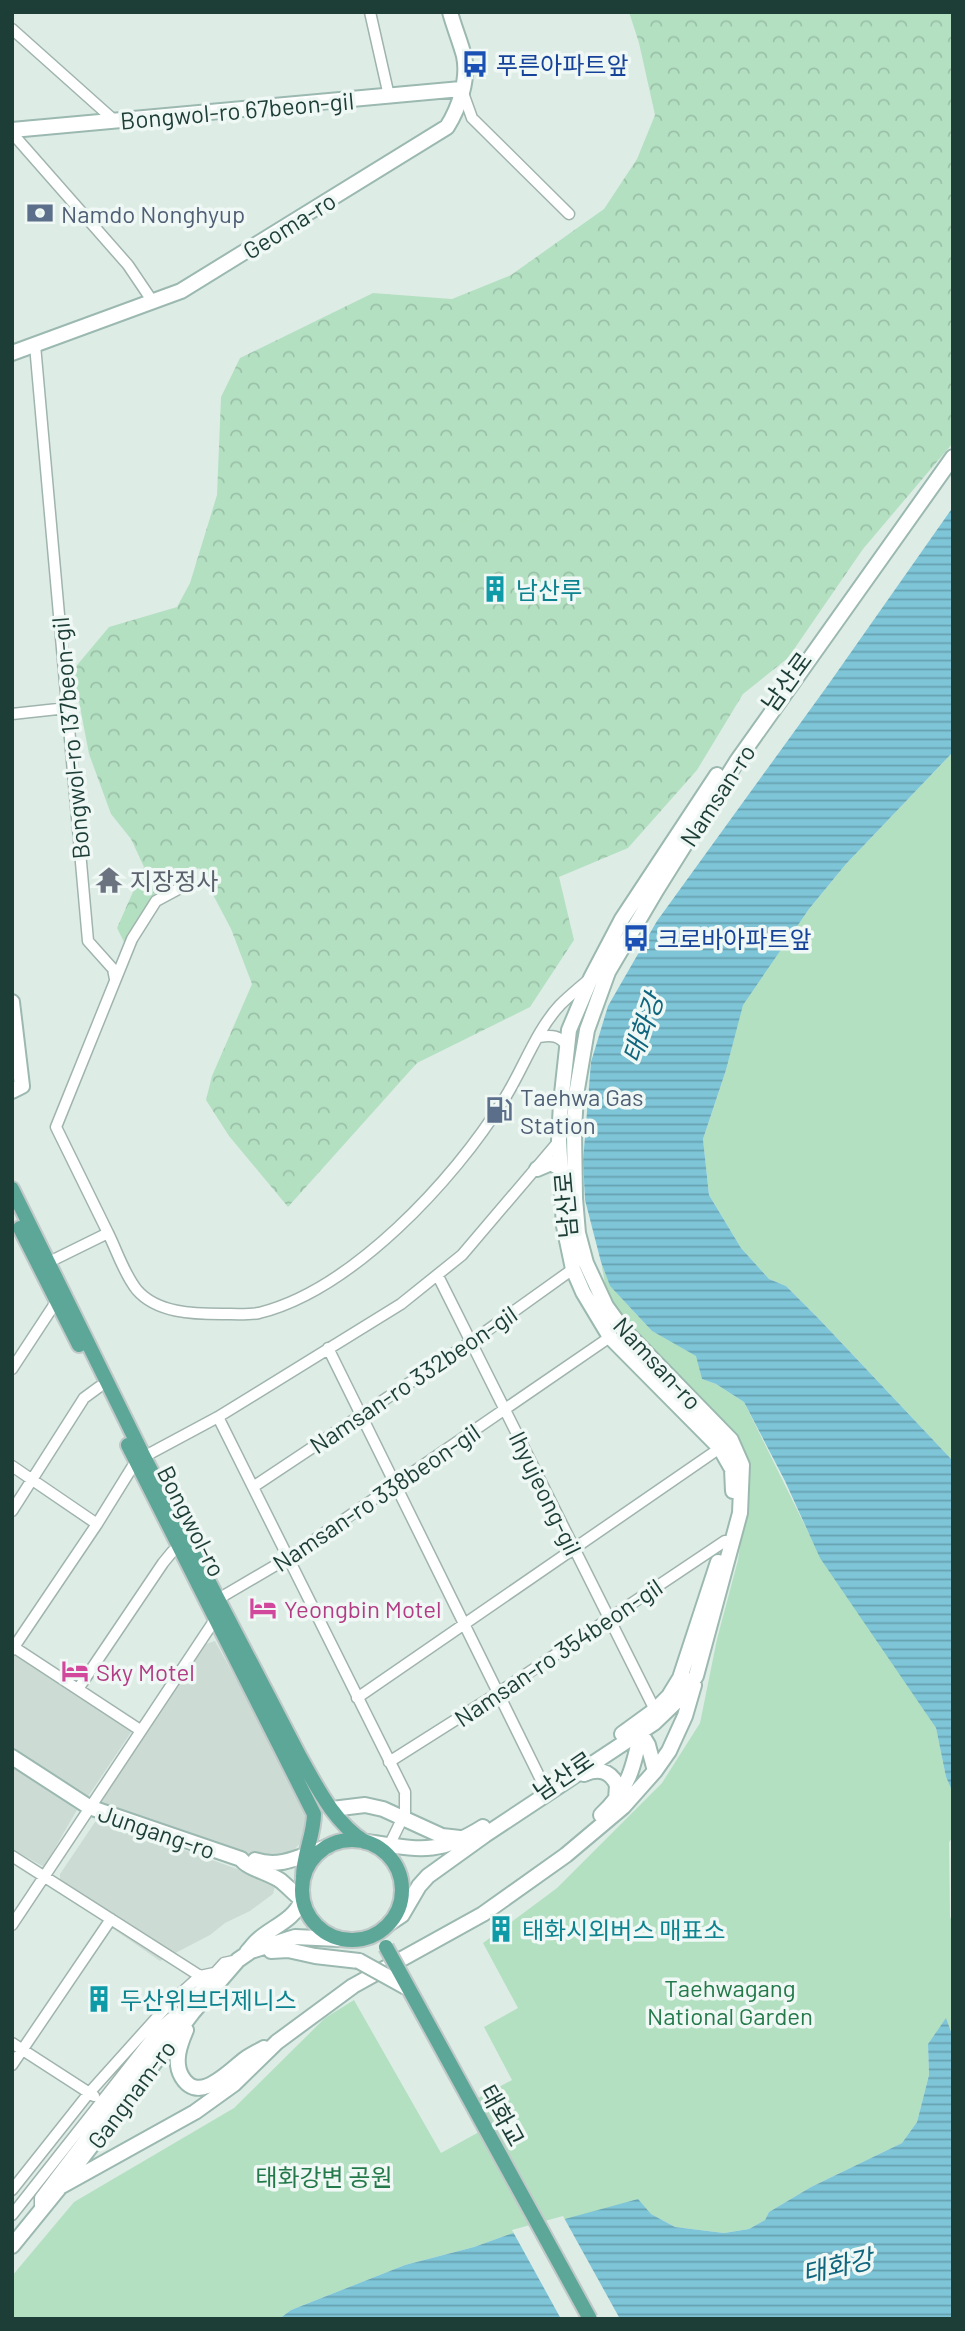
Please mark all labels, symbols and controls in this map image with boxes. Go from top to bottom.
bus stop icon: 푸른아파트앞 [460,49,490,79]
place label: 푸른아파트앞 [496,50,628,79]
street label: Bongwol-ro 67beon-gil [119,85,355,135]
street label: Geoma-ro [237,185,341,265]
bank icon: Namdo Nonghyup [25,198,55,228]
place label: Namdo Nonghyup [61,199,245,228]
building icon: 남산루 [480,574,510,604]
place label: 남산루 [516,575,582,604]
street label: Bongwol-ro 137beon-gil [45,616,95,860]
street label: 남산로 [755,646,817,716]
street label: Namsan-ro [673,738,761,852]
temple icon: 지장정사 [94,865,124,895]
place label: 지장정사 [130,866,218,895]
bus stop icon: 크로바아파트앞 [621,923,651,953]
place label: 크로바아파트앞 [657,924,812,953]
water label: 태화강 [615,986,670,1067]
place label: Taehwa Gas Station [520,1082,644,1139]
fuel station icon: Taehwa Gas Station [484,1095,514,1125]
street label: 남산로 [548,1171,582,1239]
street label: Namsan-ro 332beon-gil [304,1299,522,1459]
street label: Namsan-ro [608,1311,708,1415]
street label: Namsan-ro 338beon-gil [267,1417,485,1577]
street label: Ihyujeong-gil [504,1426,588,1560]
street label: Bongwol-ro [152,1461,232,1581]
street label: Namsan-ro 354beon-gil [449,1572,667,1732]
hotel icon: Yeongbin Motel [248,1593,278,1623]
place label: Yeongbin Motel [284,1594,442,1623]
hotel icon: Sky Motel [60,1656,90,1686]
place label: Sky Motel [96,1657,195,1686]
street label: 남산로 [527,1744,599,1806]
street label: Jungang-ro [95,1797,219,1865]
building icon: 태화시외버스 매표소 [486,1914,516,1944]
place label: 태화시외버스 매표소 [522,1915,726,1944]
park label: Taehwagang National Garden [647,1973,813,2030]
building icon: 두산위브더제니스 [84,1984,114,2014]
place label: 두산위브더제니스 [120,1985,297,2014]
street label: Gangnam-ro [81,2034,181,2154]
street label: 태화교 [474,2079,532,2151]
park label: 태화강변 공원 [255,2162,393,2191]
water label: 태화강 [799,2241,878,2288]

